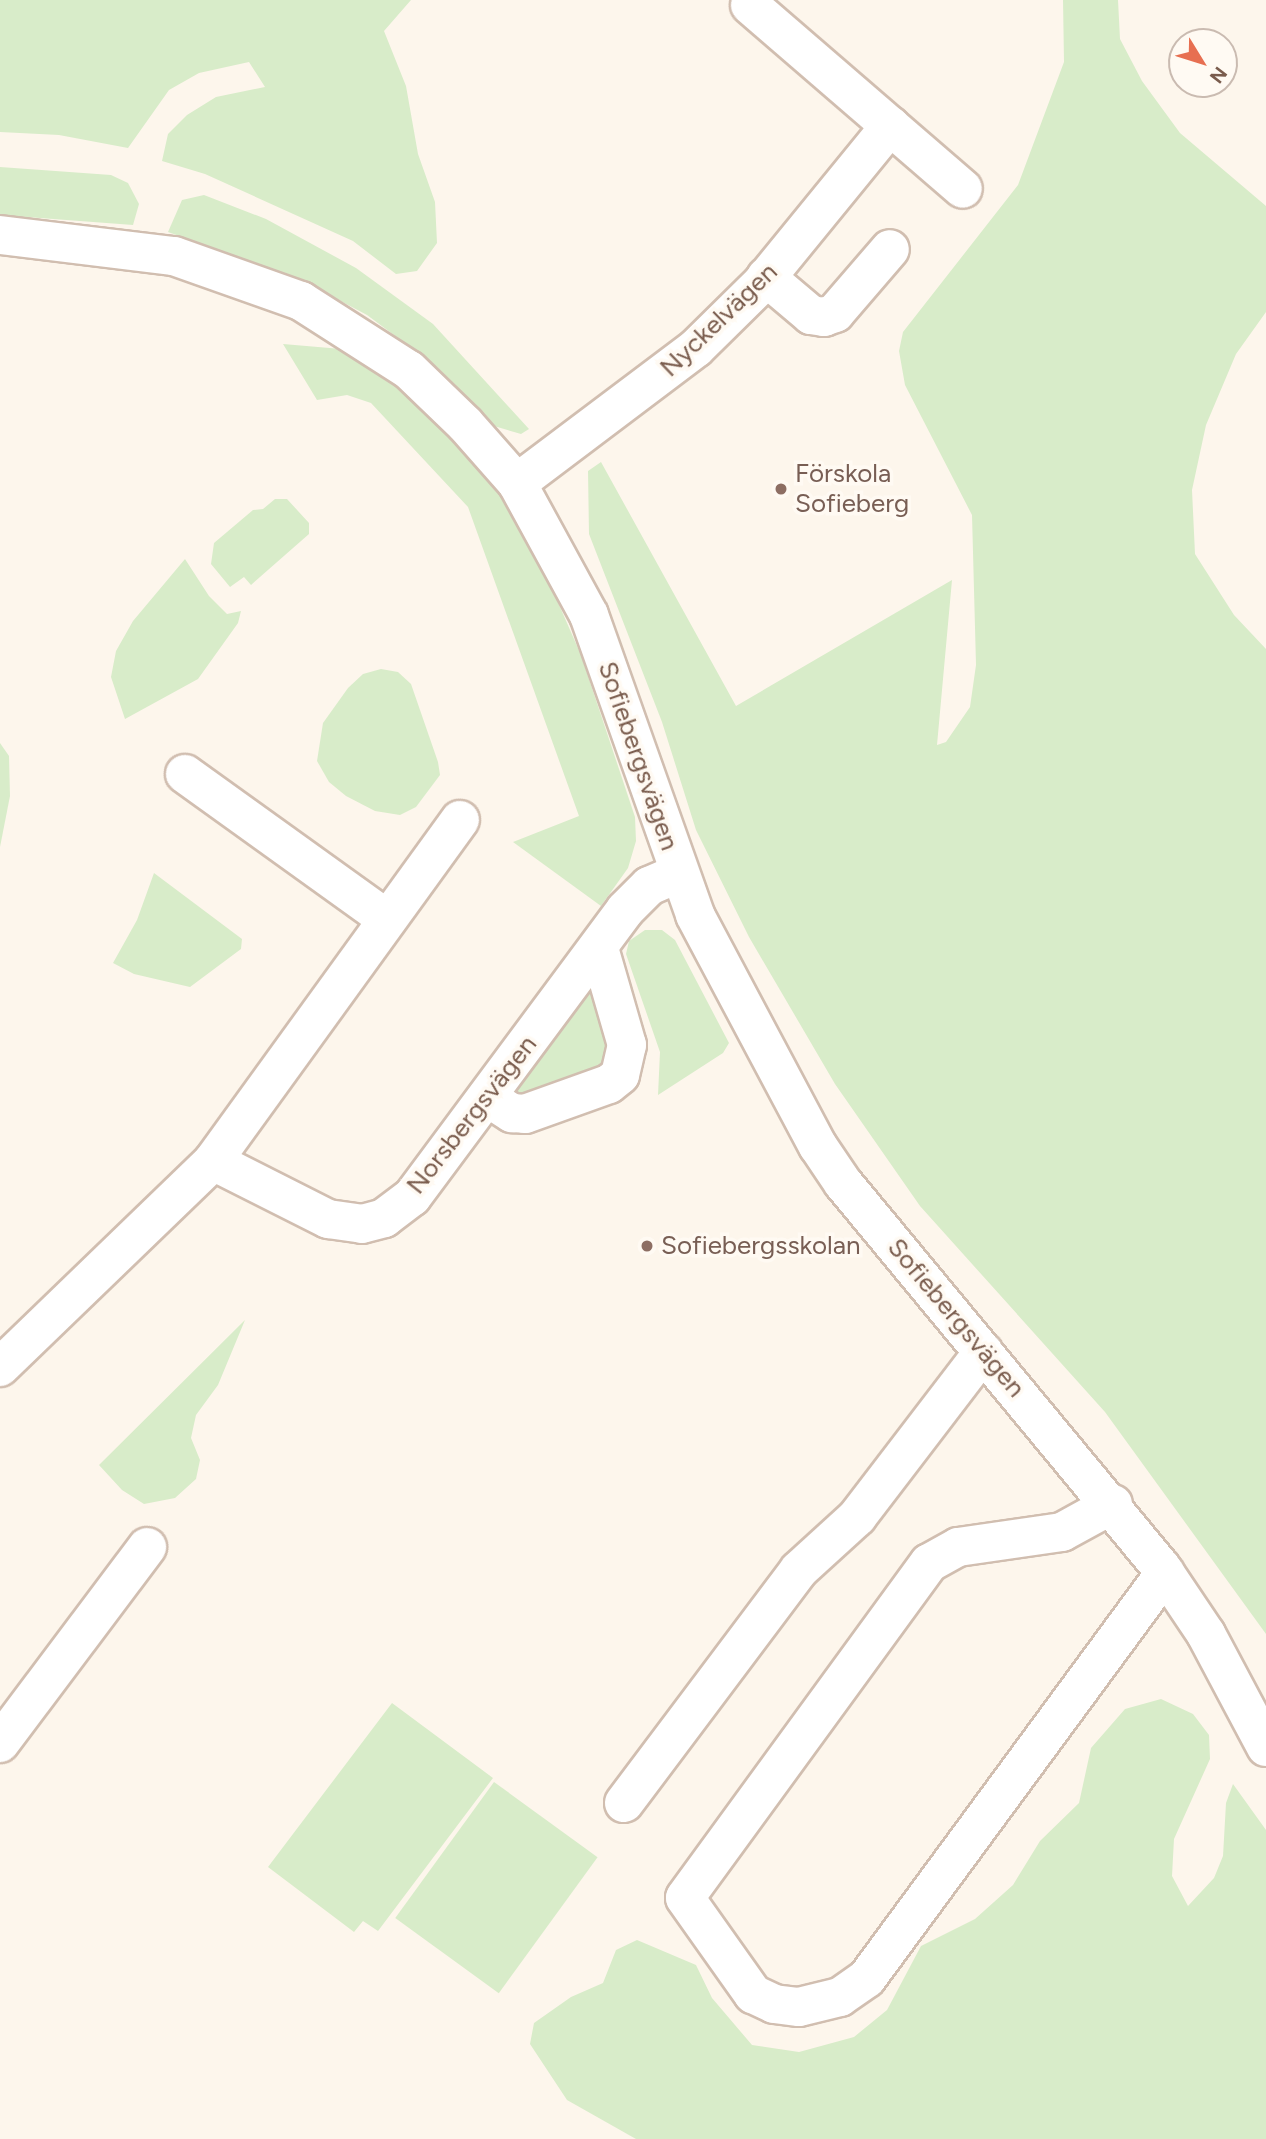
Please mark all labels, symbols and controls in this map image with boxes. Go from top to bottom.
north arrow [1168,28,1238,98]
text: N [1205,62,1232,88]
street label: Nyckelvägen [654,256,784,384]
place label: Förskola Sofieberg [795,458,909,520]
marker: Förskola Sofieberg [773,481,789,497]
street label: Sofiebergsvägen [591,658,685,854]
street label: Norsbergsvägen [400,1030,544,1200]
place label: Sofiebergsskolan [661,1230,860,1262]
street label: Sofiebergsvägen [881,1232,1031,1404]
marker: Sofiebergsskolan [639,1238,655,1254]

